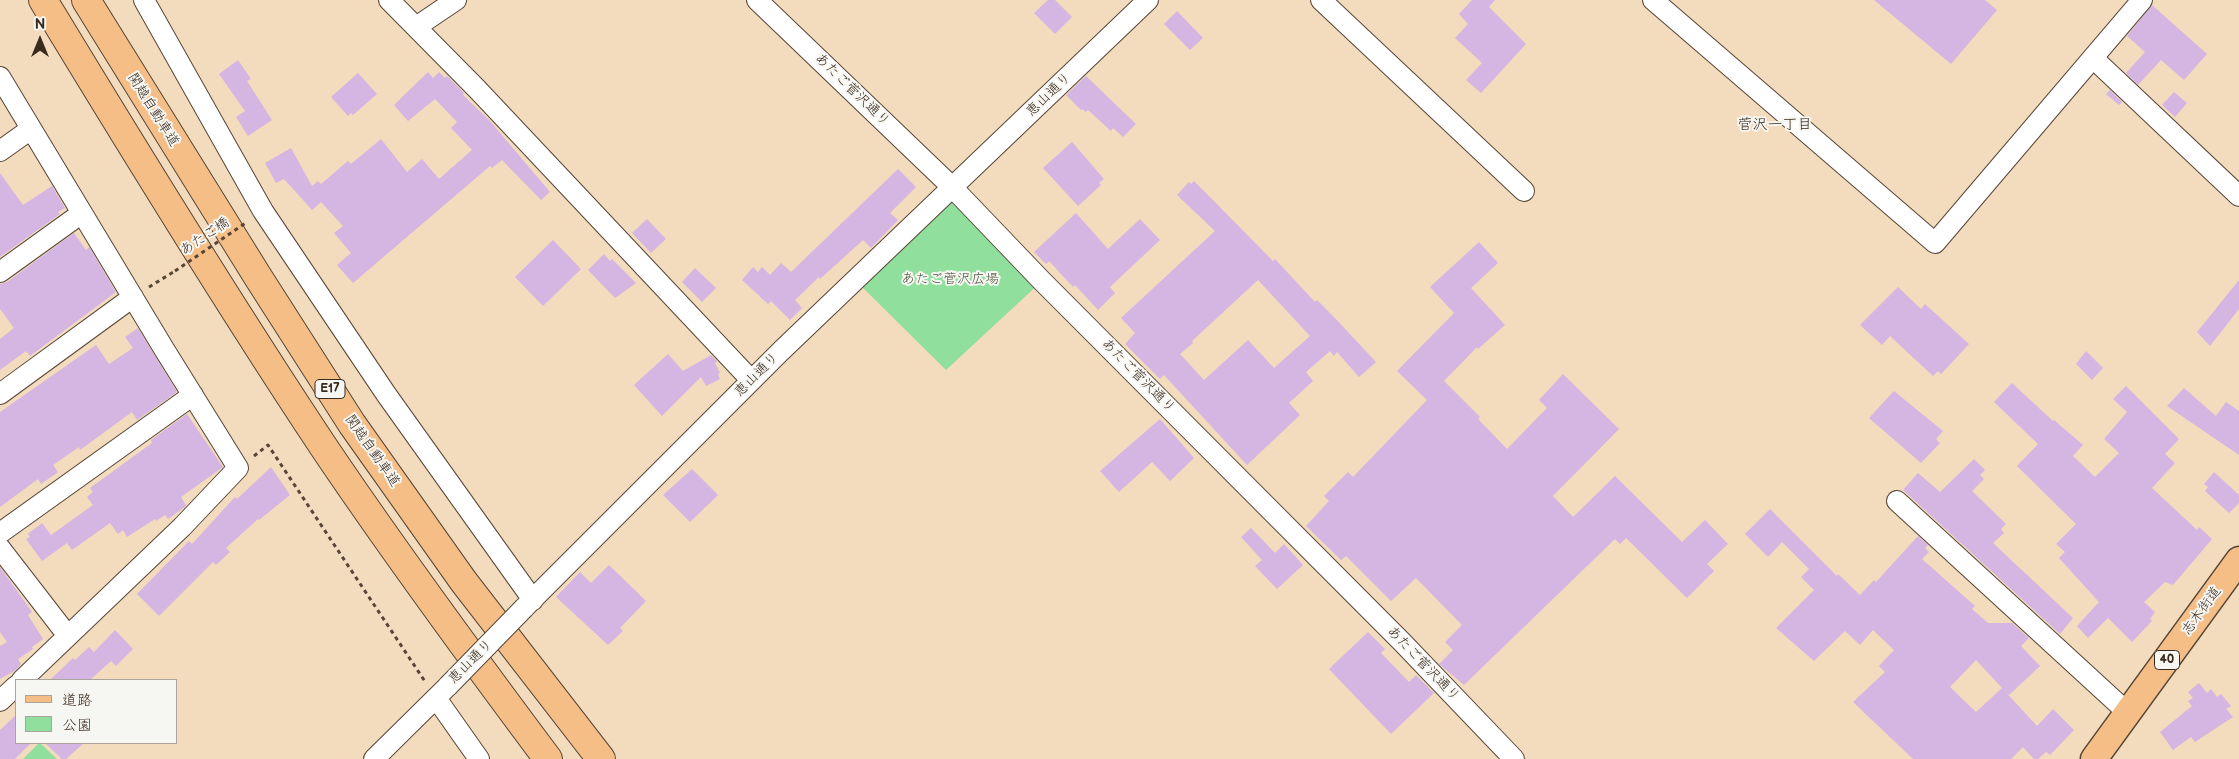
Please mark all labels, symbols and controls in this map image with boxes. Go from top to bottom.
north arrow [15,15,65,65]
text: N [35,16,45,33]
street label: あたご菅沢通り [811,50,893,130]
street label: 関越自動車道 [124,70,182,150]
street label: 恵山通り [1023,70,1075,120]
district label: 菅沢一丁目 [1738,116,1812,134]
street label: あたご橋 [177,214,233,260]
park label: あたご菅沢広場 [901,271,999,287]
street label: あたご菅沢通り [1097,335,1179,417]
street label: 恵山通り [731,349,783,401]
road number: E17 [315,379,345,398]
street label: 関越自動車道 [341,412,403,490]
street label: 志木街道 [2179,583,2225,639]
street label: あたご菅沢通り [1383,623,1463,705]
street label: 恵山通り [445,636,497,688]
road number: 40 [2154,650,2180,670]
legend [15,679,178,744]
text: 道路 [62,691,92,710]
text: 公園 [62,716,92,735]

